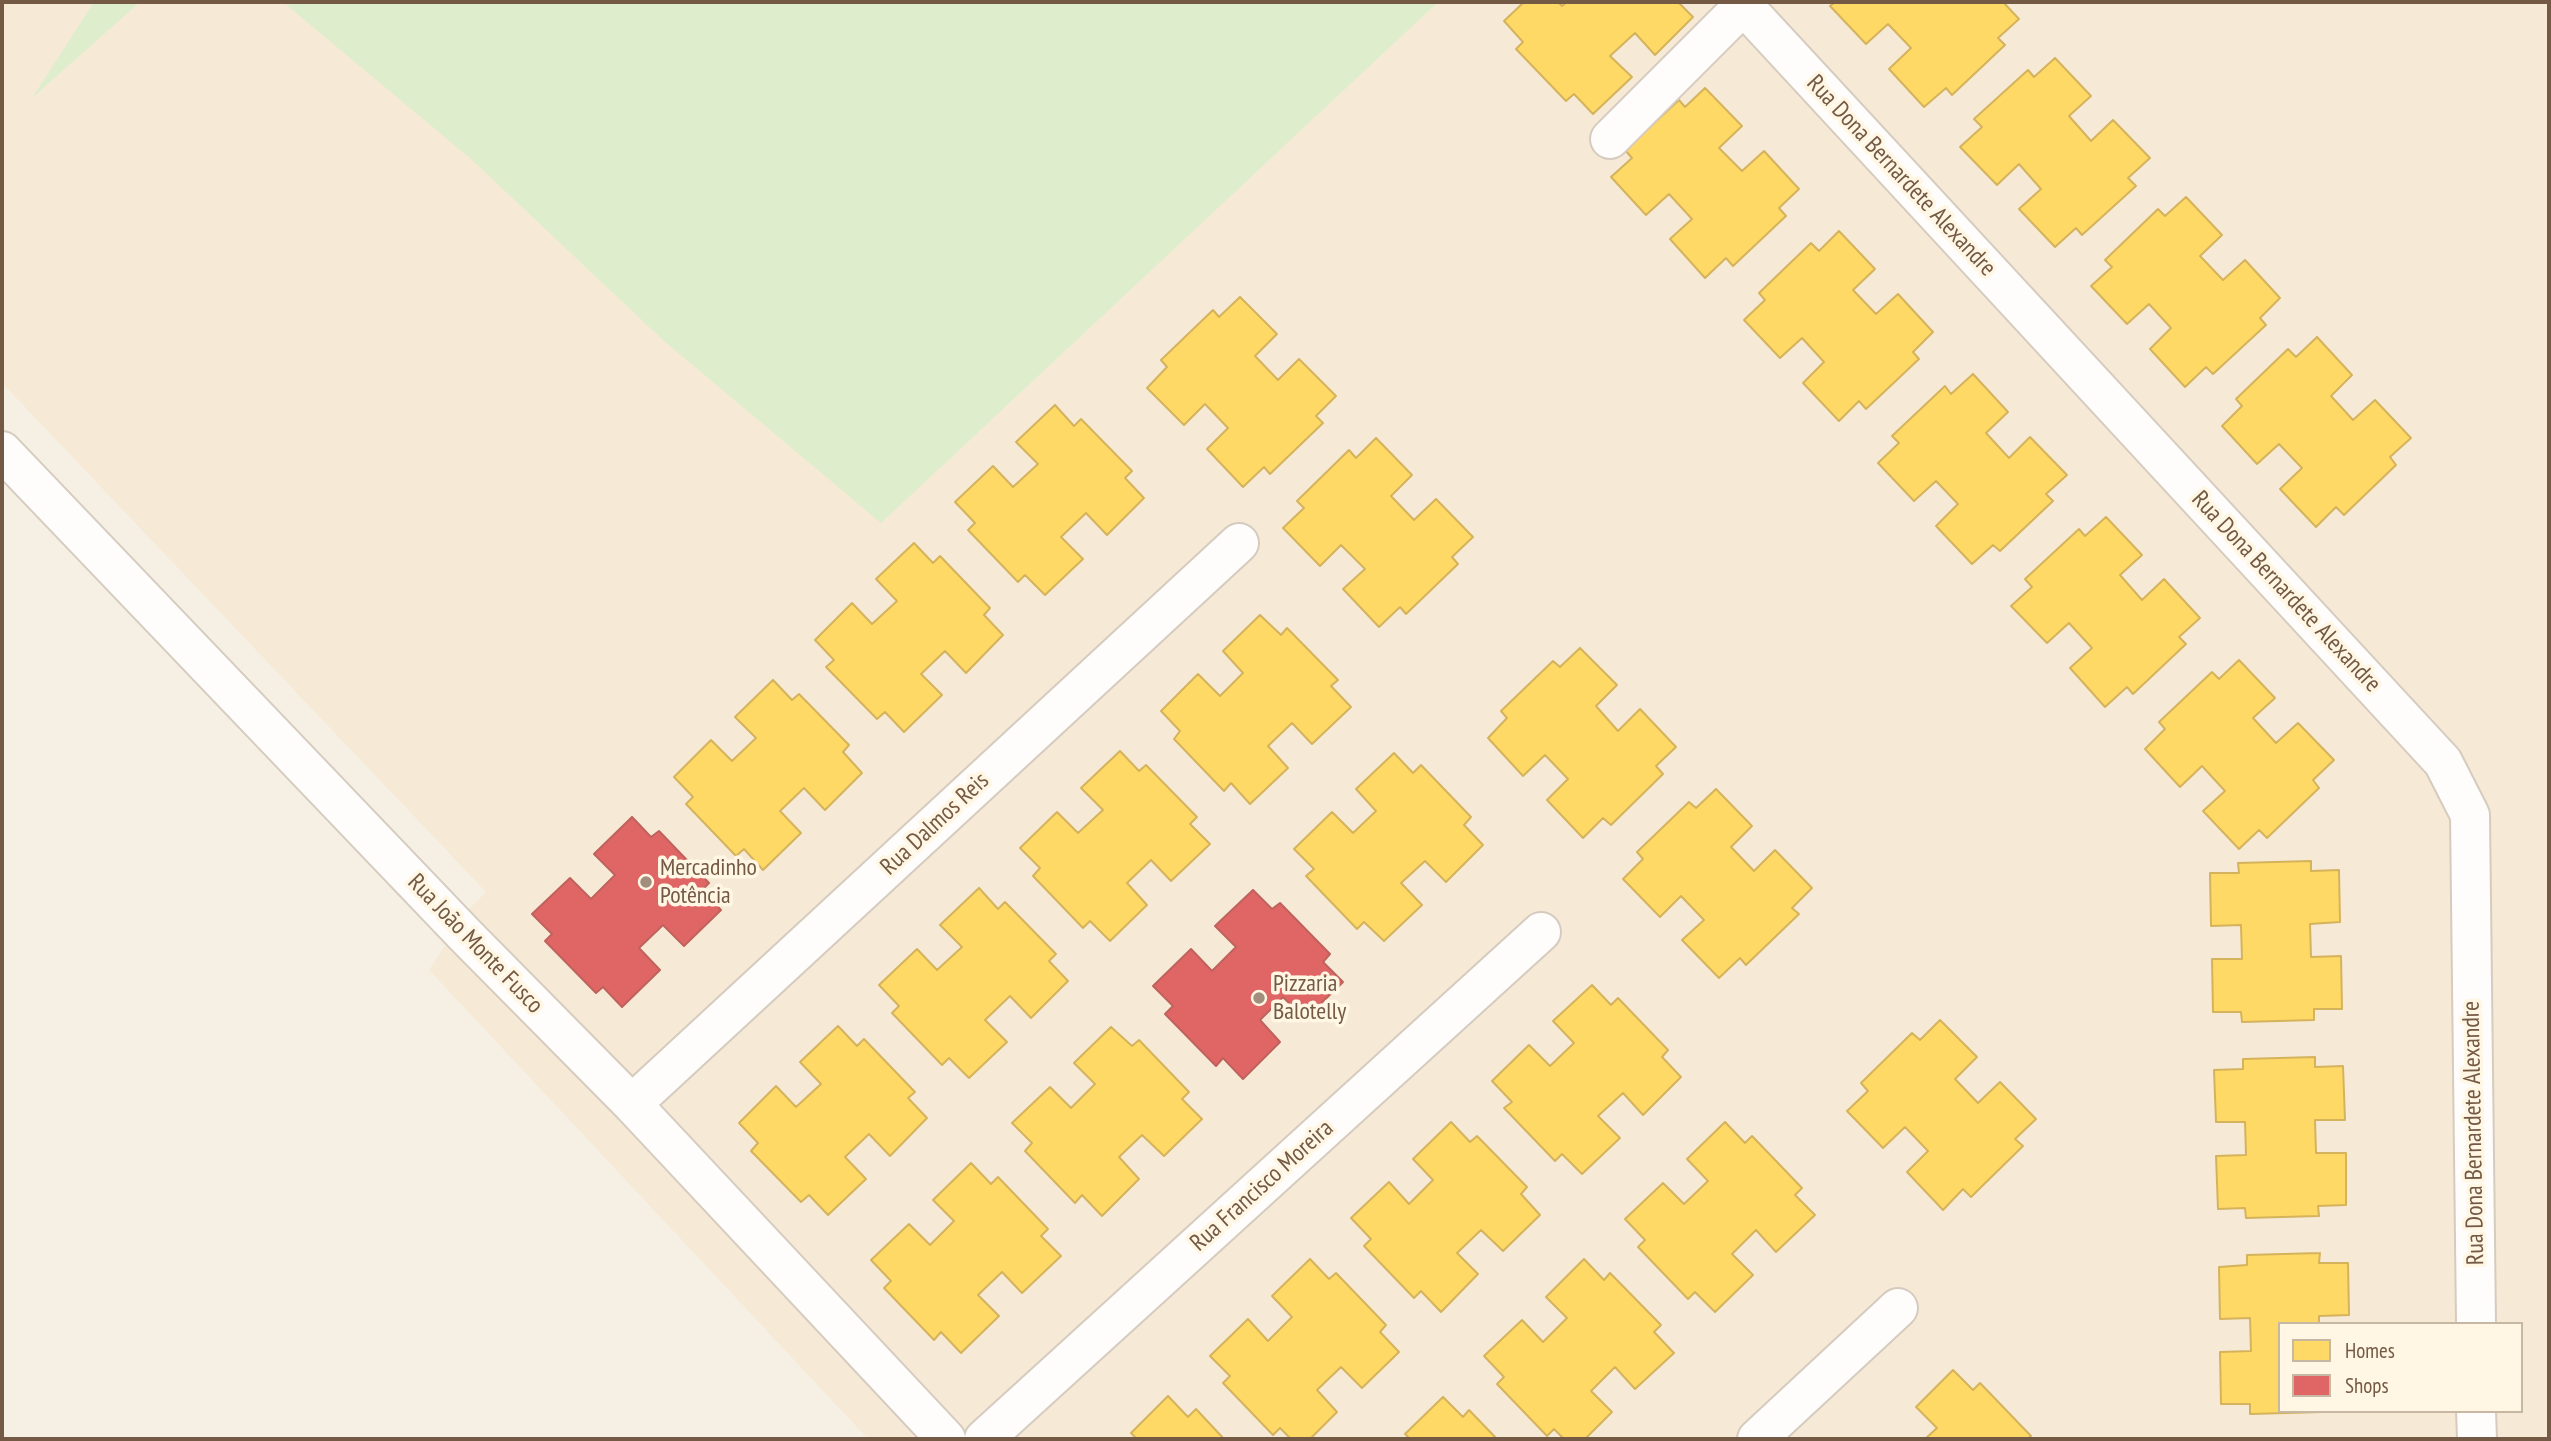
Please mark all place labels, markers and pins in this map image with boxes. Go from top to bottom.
place label: Mercadinho Potência [660,854,757,910]
marker: Mercadinho Potência [638,874,654,890]
place label: Pizzaria Balotelly [1273,970,1346,1026]
marker: Pizzaria Balotelly [1251,990,1267,1006]

